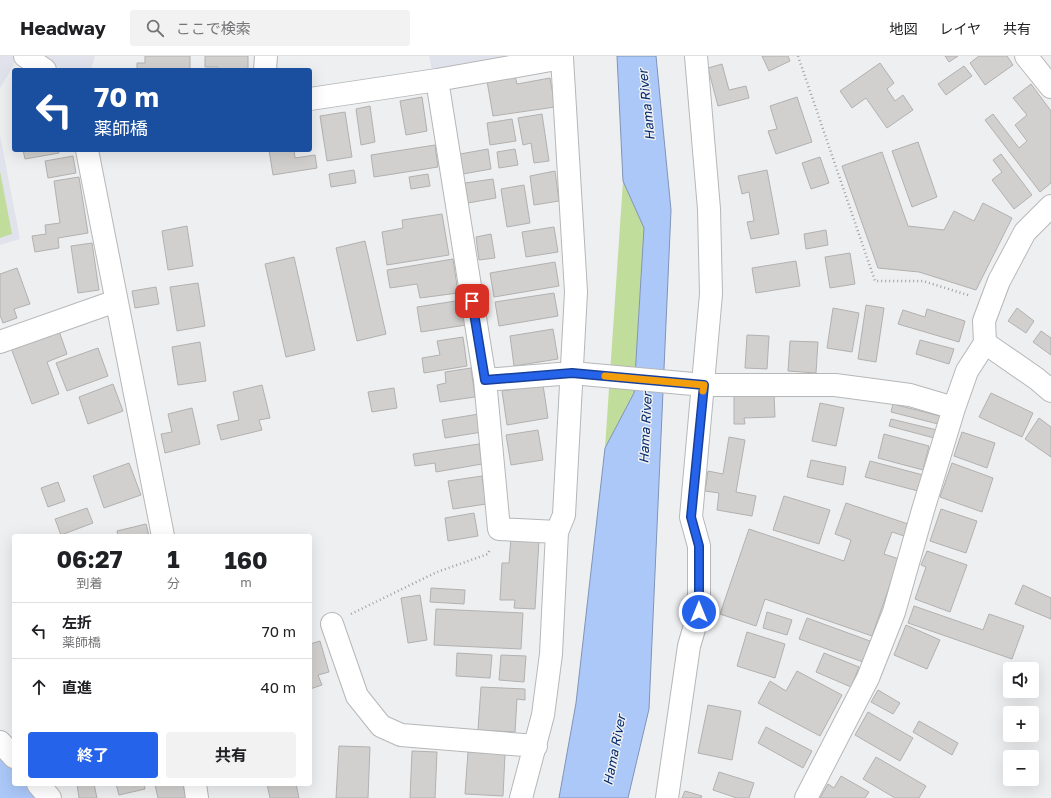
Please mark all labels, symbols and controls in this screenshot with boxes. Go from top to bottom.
search box [130,10,410,46]
text: Headway [20,16,106,39]
icon: search [144,17,166,39]
text: ここで検索 [176,19,251,37]
text: 地図 [889,20,917,37]
text: レイヤ [939,20,981,37]
text: 共有 [1003,20,1031,37]
water label: Hama River [634,67,658,141]
text: 70 m [94,80,159,113]
icon: left [28,84,80,136]
text: 薬師橋 [94,117,148,139]
pin [455,284,489,318]
icon: arrive [461,290,483,312]
water label: Hama River [635,390,655,464]
text: 06:27 [56,544,123,573]
text: 1 [167,544,180,573]
text: 160 [224,545,268,574]
text: m [240,574,252,590]
text: 到着 [76,575,103,591]
text: 分 [167,575,180,591]
position arrow [678,591,720,633]
text: 左折 [62,613,92,631]
icon: left [28,620,50,642]
text: 70 m [262,622,296,640]
text: 薬師橋 [62,634,101,650]
map controls [1003,662,1039,786]
button: sound [1003,662,1039,698]
icon: ahead [28,676,50,698]
text: 直進 [62,678,92,696]
text: 40 m [261,678,296,696]
button: + [1003,706,1039,742]
water label: Hama River [599,712,629,787]
button: 終了 [28,732,158,778]
button: 共有 [166,732,296,778]
button: − [1003,750,1039,786]

